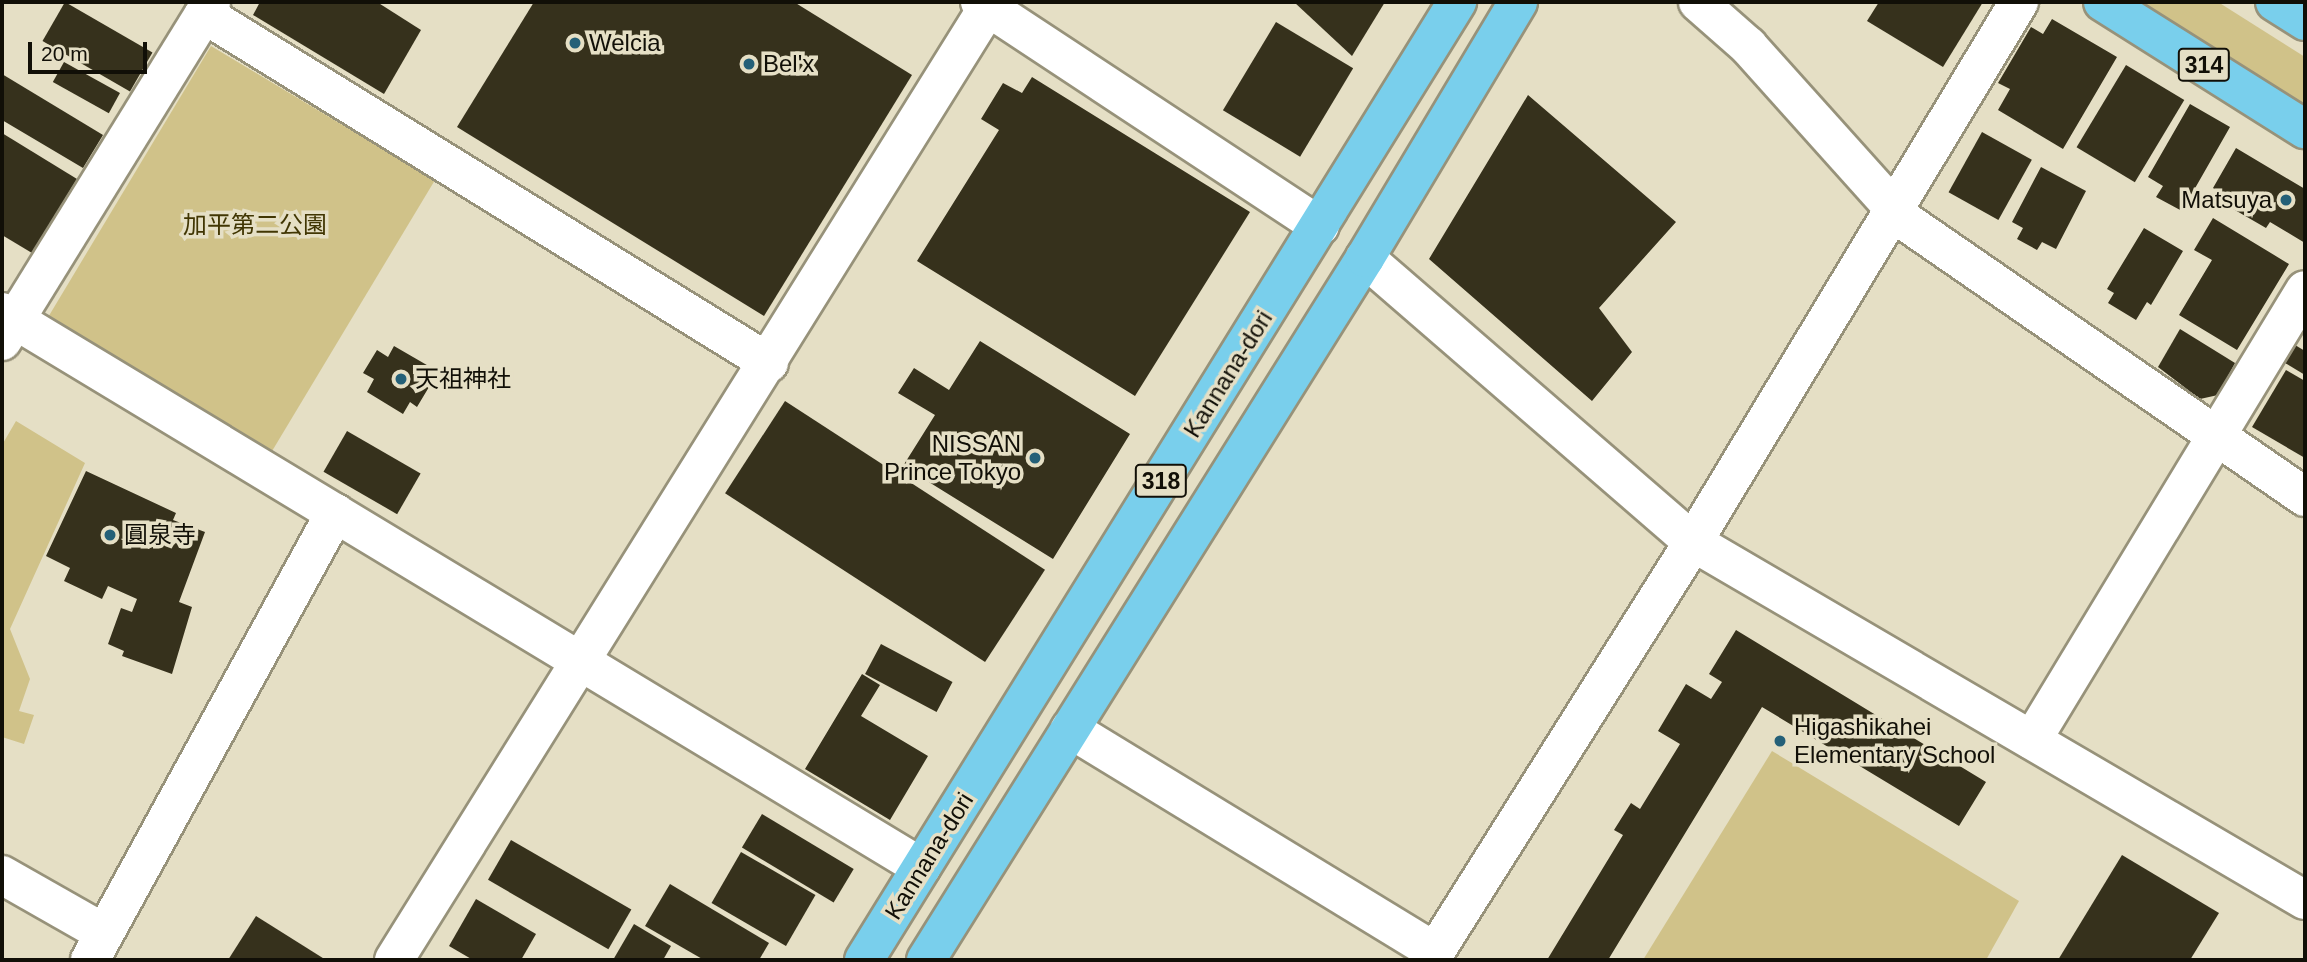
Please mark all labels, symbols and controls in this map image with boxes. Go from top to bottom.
scale bar [32,28,150,72]
place label: Welcia [589,29,661,57]
marker: Welcia [567,35,583,51]
text: 20 m [41,42,88,65]
road number: 314 [2178,46,2230,85]
place label: Bel'x [763,50,814,78]
marker: Bel'x [741,56,757,72]
place label: Matsuya [2181,186,2272,214]
marker: Matsuya [2278,192,2294,208]
park label: 加平第二公園 [183,211,327,239]
street label: Kannana-dori [1178,305,1278,443]
place label: 天祖神社 [415,365,511,393]
marker: 天祖神社 [393,371,409,387]
place label: NISSAN Prince Tokyo [884,430,1021,486]
marker: NISSAN Prince Tokyo [1027,450,1043,466]
road number: 318 [1135,461,1187,500]
place label: 圓泉寺 [124,521,196,549]
marker: 圓泉寺 [102,527,118,543]
place label: Higashikahei Elementary School [1794,713,1995,769]
marker: Higashikahei Elementary School [1772,733,1788,749]
street label: Kannana-dori [879,787,979,925]

